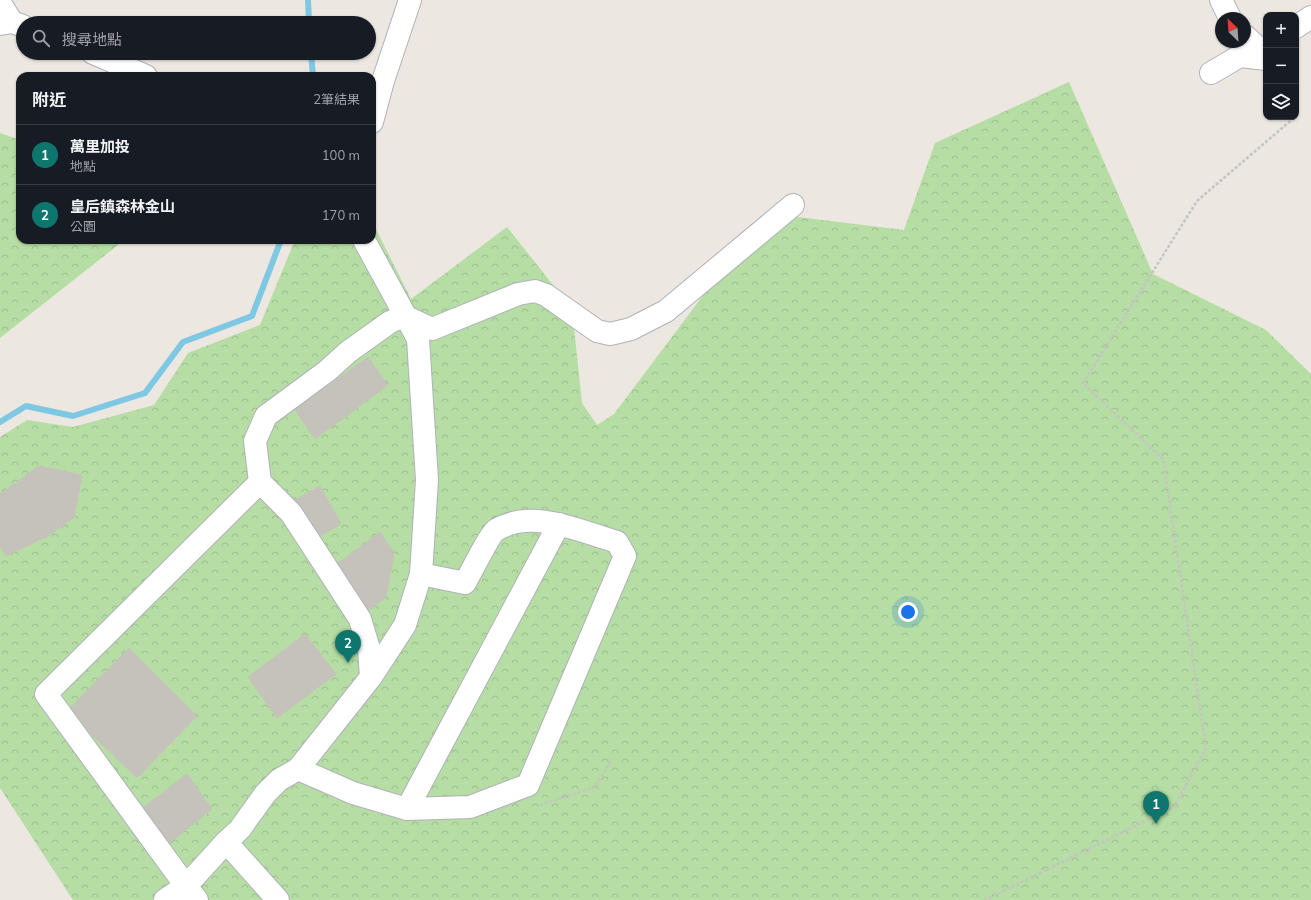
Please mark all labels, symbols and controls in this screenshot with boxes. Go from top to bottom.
north arrow [1215,12,1251,48]
map controls [1263,12,1299,120]
button: + [1263,12,1299,48]
search box [16,16,376,60]
icon: search [30,27,52,49]
text: 搜尋地點 [62,30,122,49]
button: − [1263,48,1299,84]
button: layers [1263,84,1299,120]
text: 附近 [32,89,66,110]
text: 2筆結果 [313,91,360,107]
text: 萬里加投 [70,137,130,156]
text: 1 [41,147,49,163]
text: 100 m [322,147,360,163]
text: 地點 [70,158,96,174]
text: 皇后鎮森林金山 [70,197,175,216]
text: 2 [41,207,49,223]
text: 170 m [322,207,360,223]
text: 公園 [70,218,96,234]
your location [898,602,918,622]
pin: 2 [335,630,361,663]
pin: 1 [1143,791,1169,824]

